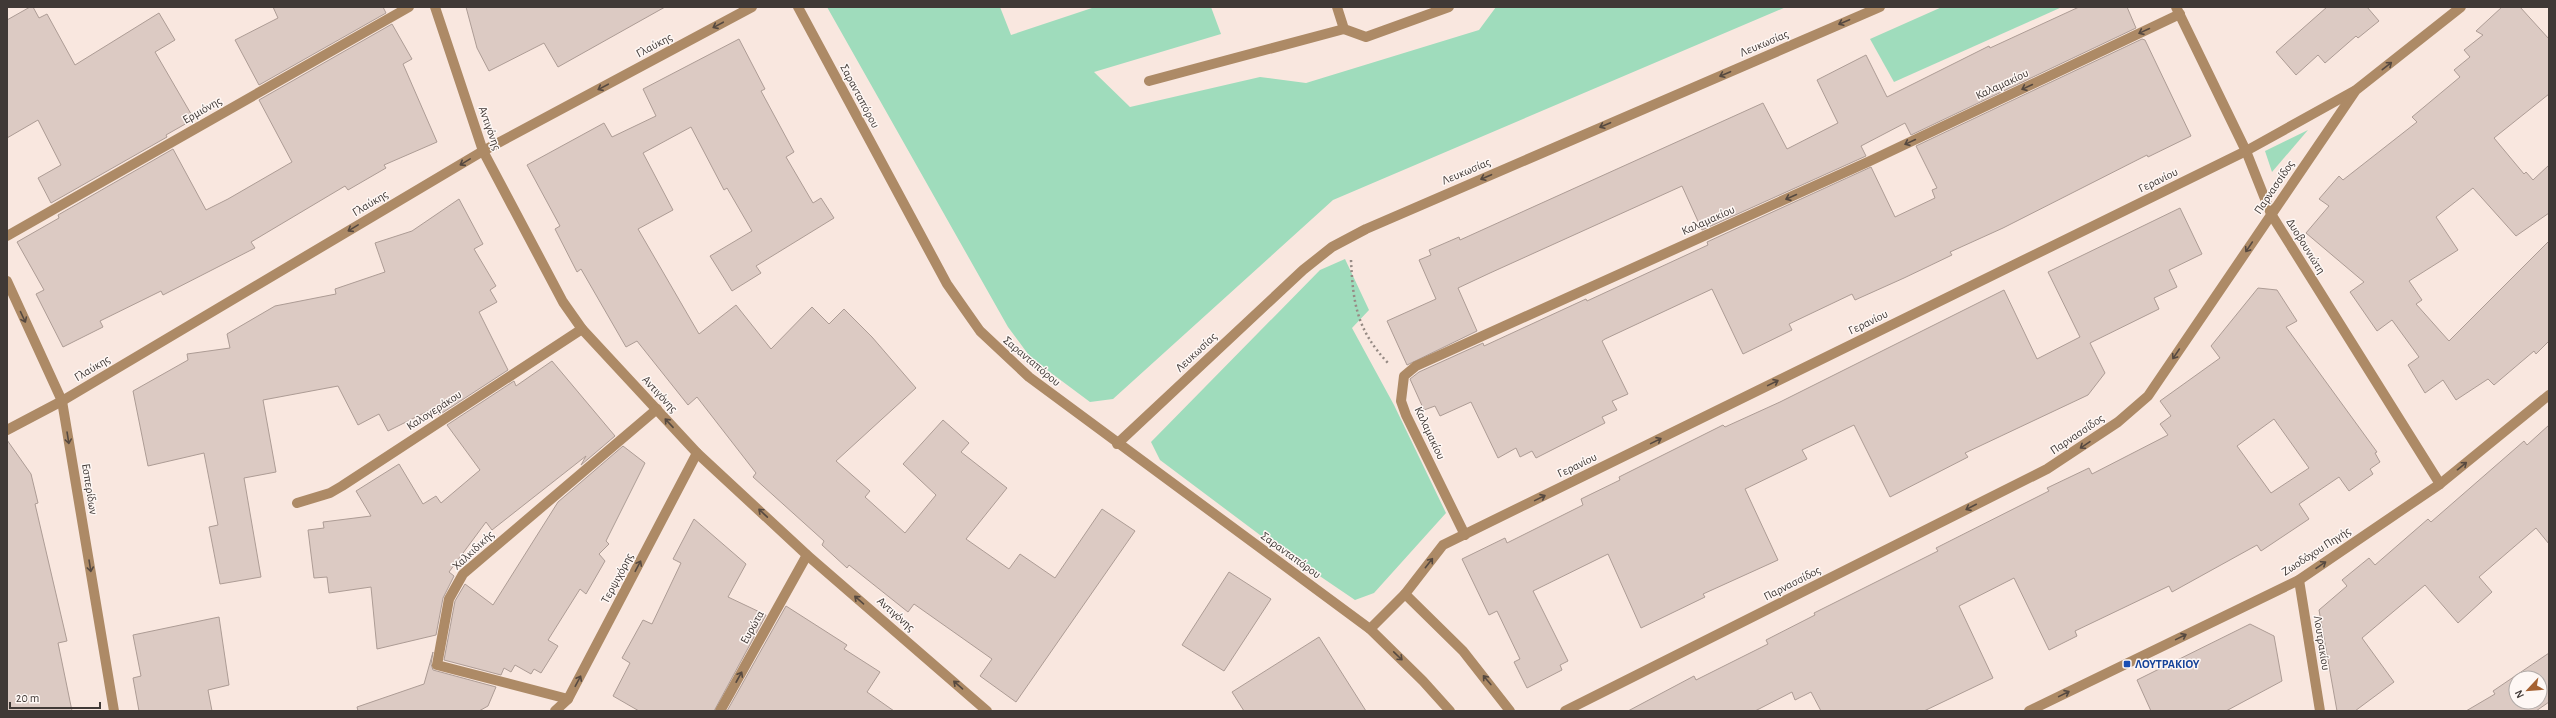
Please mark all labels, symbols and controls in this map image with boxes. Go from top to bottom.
one-way arrow [1839,19,1851,27]
one-way arrow [712,22,724,30]
street label: Λευκωσίας [1738,27,1791,59]
one-way arrow [2139,28,2151,35]
street label: Γλαύκης [634,30,675,60]
one-way arrow [2381,61,2392,70]
street label: Σαρανταπόρου [838,62,882,130]
street label: Καλαμακίου [1974,67,2030,101]
one-way arrow [1719,71,1731,78]
one-way arrow [598,83,610,91]
one-way arrow [2021,84,2033,91]
street label: Ερμιόνης [181,94,224,127]
street label: Αντιγόνης [476,105,504,152]
one-way arrow [1600,122,1612,130]
one-way arrow [1904,139,1916,146]
street label: Λευκωσίας [1440,155,1493,187]
street label: Παρνασσίδος [2252,158,2297,217]
one-way arrow [459,159,471,167]
street label: Γερανίου [2136,165,2180,195]
one-way arrow [1480,174,1492,181]
street label: Γλαύκης [350,188,391,219]
one-way arrow [1786,194,1798,201]
street label: Καλαμακίου [1680,203,1737,237]
street label: Δυοβουνιώτη [2284,216,2328,276]
one-way arrow [347,225,359,233]
one-way arrow [2245,241,2253,252]
street label: Γερανίου [1846,307,1890,337]
one-way arrow [20,310,27,322]
street label: Λευκωσίας [1173,330,1220,375]
street label: Σαρανταπόρου [1001,334,1063,388]
one-way arrow [2172,348,2180,359]
street label: Γλαύκης [72,353,113,384]
street label: Αντιγόνης [639,373,680,416]
one-way arrow [1767,379,1779,386]
street label: Καλογεράκου [404,388,464,432]
street label: Καλαμακίου [1413,405,1447,461]
street label: Παρνασσίδος [2048,412,2107,457]
one-way arrow [665,418,674,428]
one-way arrow [65,431,73,444]
one-way arrow [1650,437,1662,444]
one-way arrow [2080,441,2091,449]
street label: Γερανίου [1555,450,1599,480]
one-way arrow [2456,462,2467,471]
street label: Εσπερίδων [80,463,100,515]
one-way arrow [1533,494,1545,501]
one-way arrow [1966,504,1978,511]
one-way arrow [757,509,768,518]
street label: Ζωοδόχου Πηγής [2279,524,2353,578]
street label: Χαλκιδικής [450,528,497,573]
street label: Σαρανταπόρου [1259,529,1323,581]
street label: Τερψιχόρης [599,551,636,606]
one-way arrow [1425,557,1433,568]
one-way arrow [86,559,94,572]
one-way arrow [635,560,642,572]
one-way arrow [2315,560,2327,568]
street label: Παρνασσίδος [1762,563,1823,603]
street label: Αντιγόνης [874,595,917,634]
one-way arrow [855,596,865,605]
street label: Ευρώτα [738,608,766,646]
street label: Λουτρακίου [2312,615,2332,671]
one-way arrow [2175,633,2187,640]
one-way arrow [1393,651,1403,661]
place label: ΛΟΥΤΡΑΚΙΟΥ [2135,658,2200,670]
marker: ΛΟΥΤΡΑΚΙΟΥ [2122,659,2132,669]
north arrow [2508,670,2548,710]
one-way arrow [735,671,743,683]
one-way arrow [1483,674,1492,685]
one-way arrow [575,675,582,687]
one-way arrow [952,681,963,690]
scale bar [10,684,100,710]
text: N [2513,688,2526,700]
one-way arrow [2058,690,2070,698]
text: 20 m [16,692,39,704]

